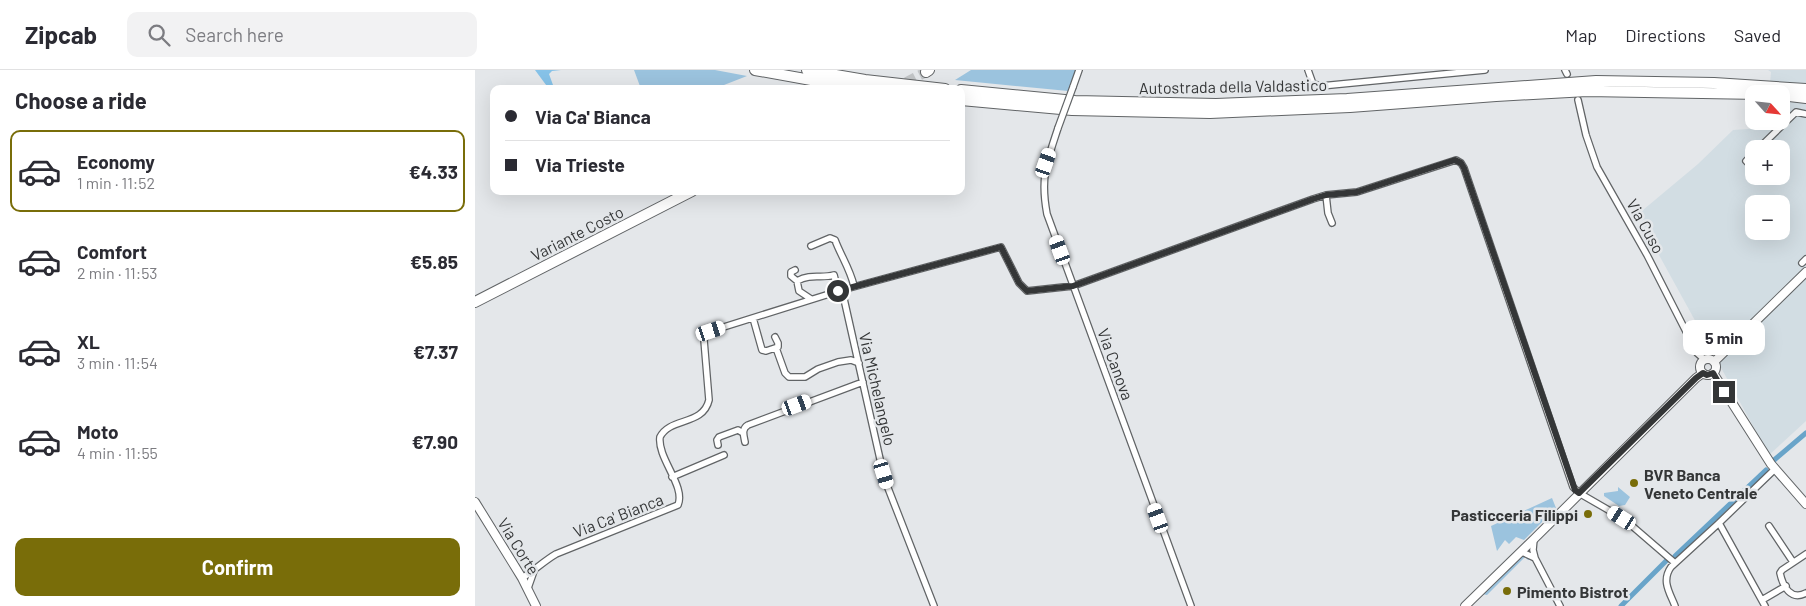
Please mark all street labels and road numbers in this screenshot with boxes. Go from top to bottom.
street label: Autostrada della Valdastico [1139,75,1327,97]
street label: Via Cuso [1623,195,1669,257]
street label: Variante Costo [528,202,626,264]
street label: Via Canova [1094,325,1138,403]
street label: Via Michelangelo [856,330,900,448]
street label: Via Ca' Bianca [570,489,666,541]
street label: Via Corte [494,514,544,578]

